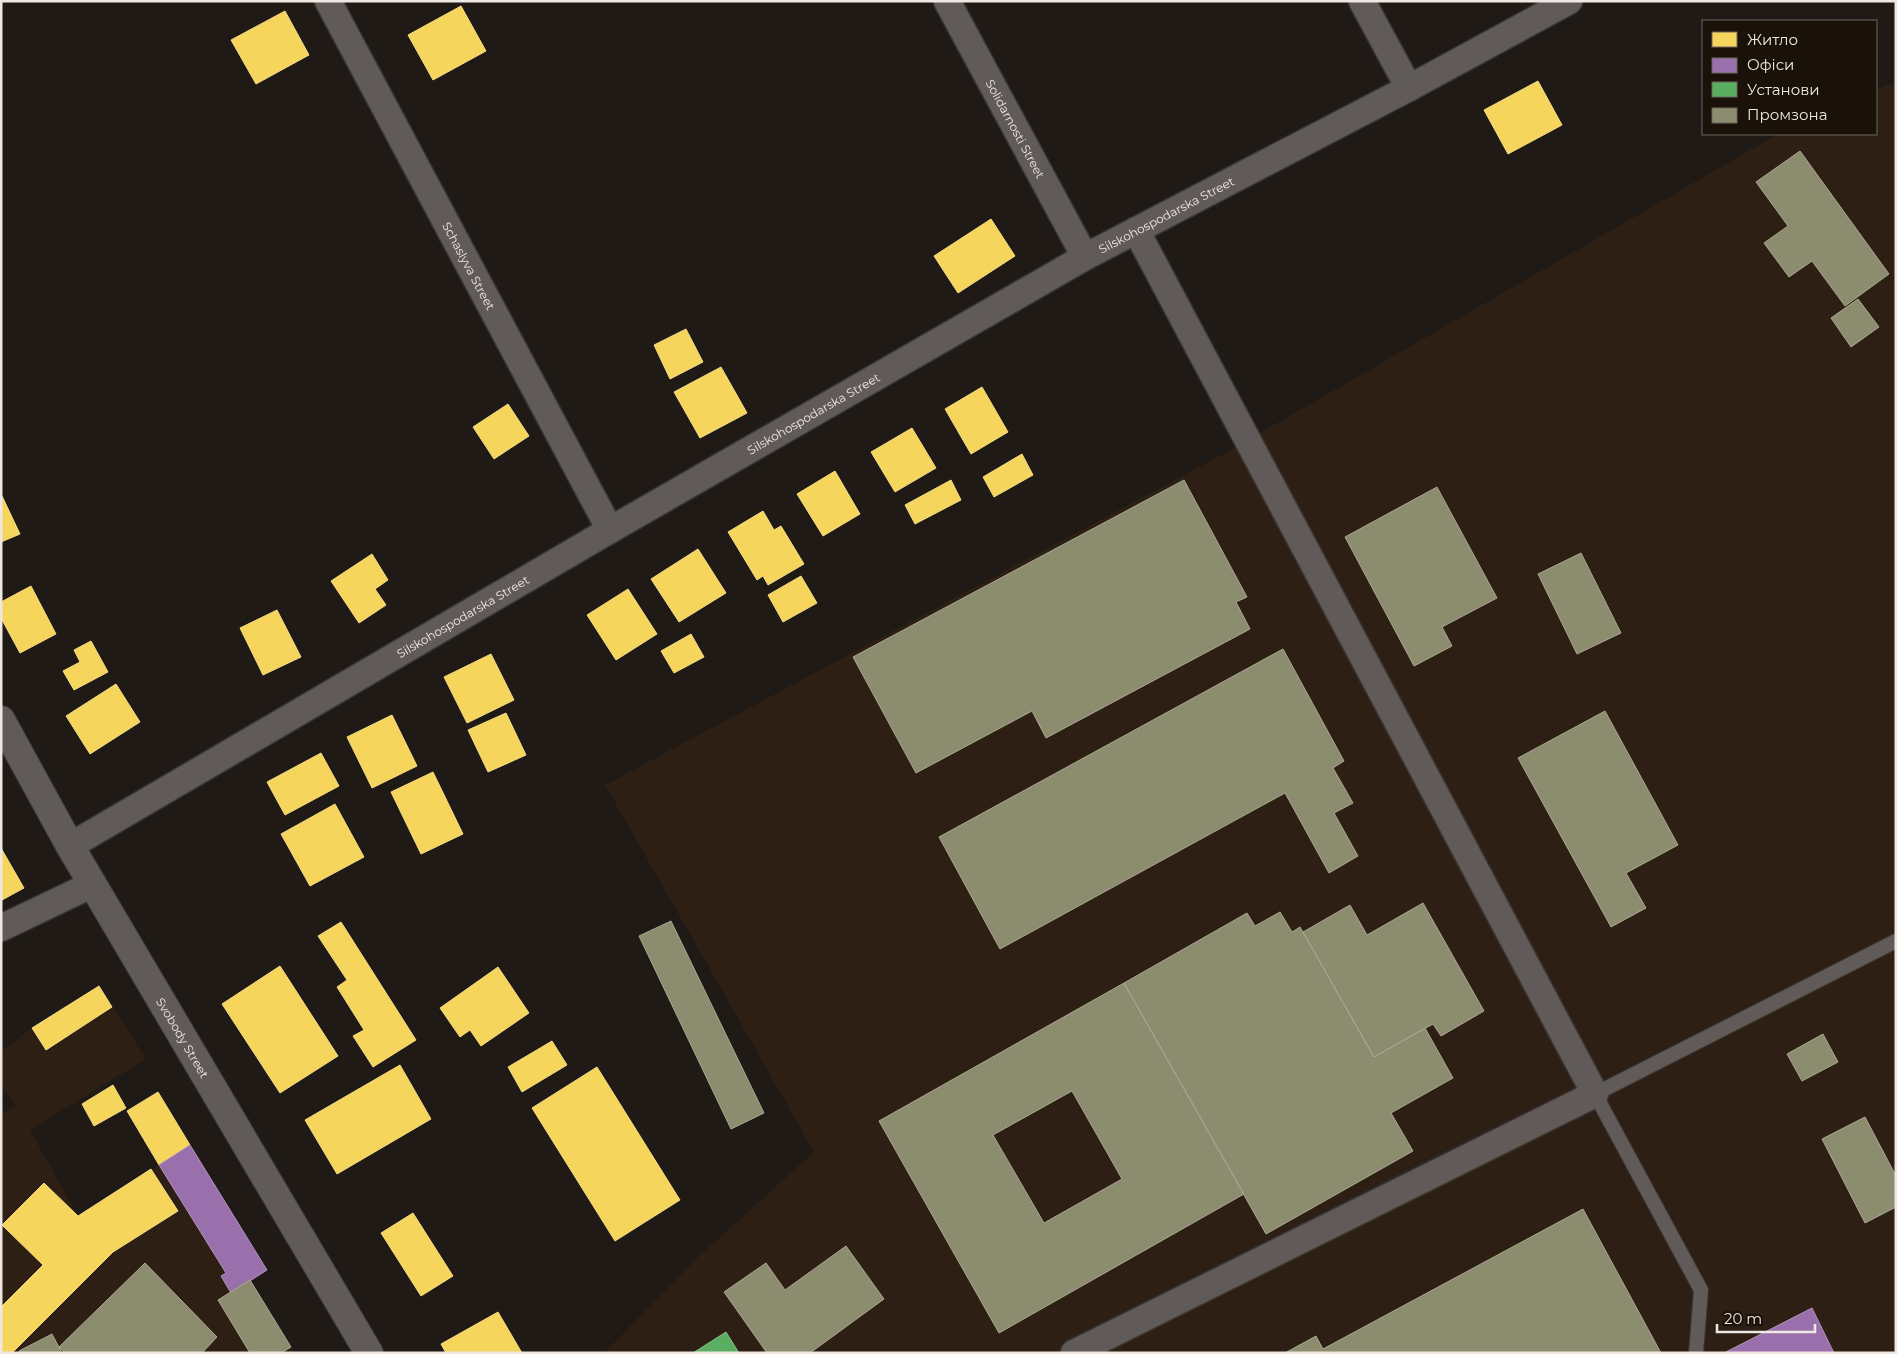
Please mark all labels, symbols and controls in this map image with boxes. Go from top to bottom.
legend [1702,20,1877,135]
text: Житло [1747,30,1798,49]
text: Офіси [1747,55,1794,74]
street label: Solidarnosti Street [983,76,1049,181]
text: Установи [1747,80,1820,99]
text: Промзона [1747,105,1827,124]
street label: Silskohospodarska Street [1096,173,1237,256]
street label: Schaslyva Street [440,219,499,312]
street label: Silskohospodarska Street [744,369,882,457]
street label: Silskohospodarska Street [394,572,532,661]
street label: Svobody Street [153,995,213,1081]
scale bar [1717,1302,1814,1334]
text: 20 m [1724,1309,1762,1328]

